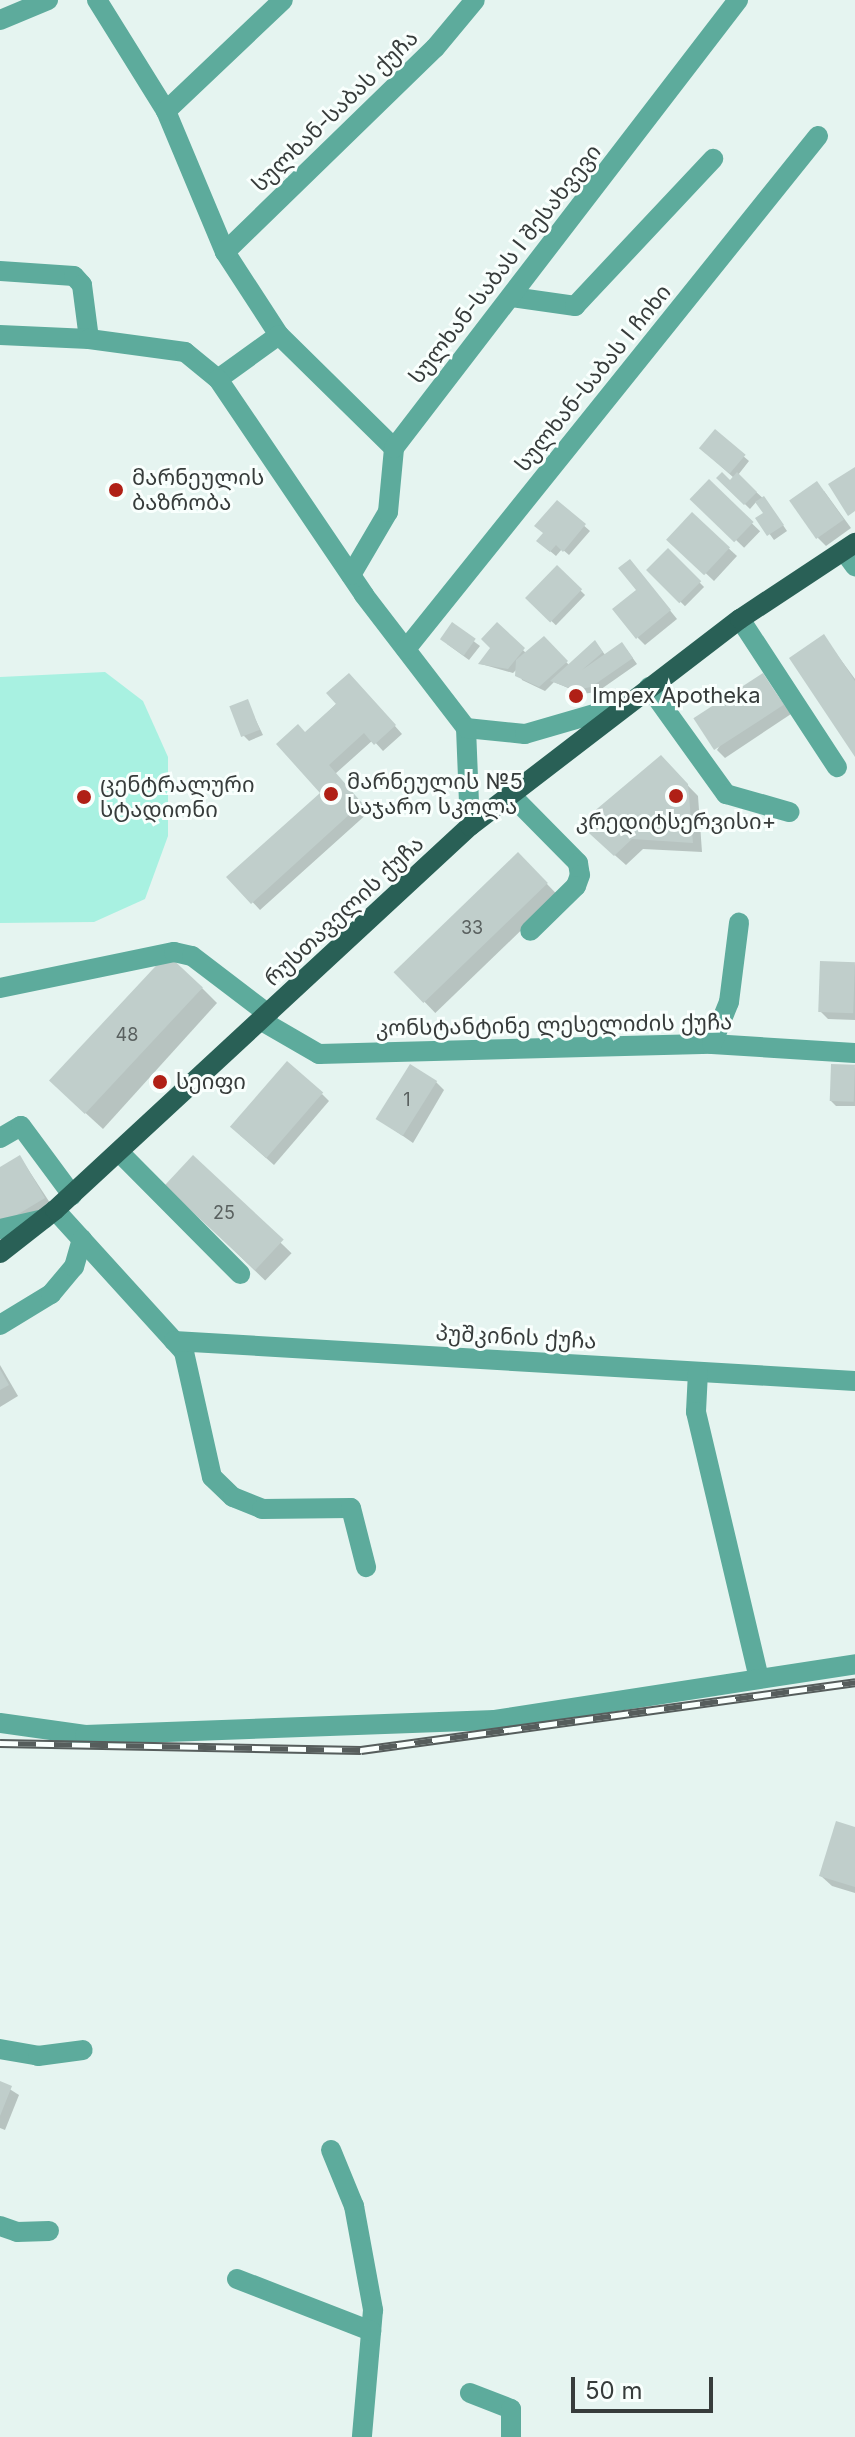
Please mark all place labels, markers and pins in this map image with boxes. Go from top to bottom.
place label: მარნეულის ბაზრობა [132,464,264,516]
marker: მარნეულის ბაზრობა [107,481,125,499]
place label: Impex Apotheka [592,683,760,709]
marker: Impex Apotheka [567,687,585,705]
place label: მარნეულის №5 საჯარო სკოლა [347,768,523,820]
place label: ცენტრალური სტადიონი [100,771,255,822]
marker: მარნეულის №5 საჯარო სკოლა [322,785,340,803]
marker: კრედიტსერვისი+ [667,787,685,805]
marker: ცენტრალური სტადიონი [75,788,93,806]
place label: კრედიტსერვისი+ [576,809,776,835]
place label: სეიფი [176,1069,246,1095]
marker: სეიფი [151,1073,169,1091]

